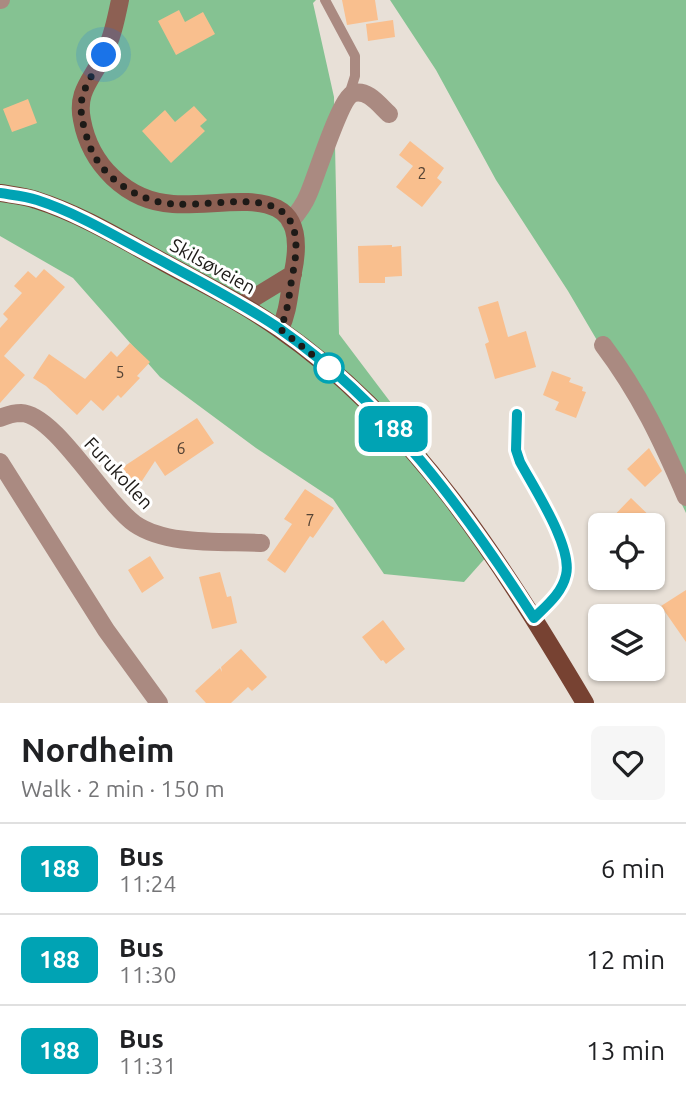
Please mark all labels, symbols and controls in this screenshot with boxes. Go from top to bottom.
your location [86,37,121,72]
house number: 2 [417,164,427,182]
street label: Skilsøveien [166,234,260,298]
unlabelled marker [314,353,344,383]
house number: 5 [115,363,125,381]
line badge: 188 [353,406,433,452]
text: 188 [373,415,413,442]
street label: Furukollen [80,433,158,513]
house number: 6 [176,439,186,457]
house number: 7 [305,511,315,529]
map controls [588,513,665,681]
button: locate [588,513,665,590]
button: layers [588,604,665,681]
button: heart [591,726,665,800]
text: Nordheim [21,731,175,768]
text: Walk · 2 min · 150 m [21,776,225,801]
text: Bus [119,842,164,871]
text: 6 min [601,854,665,883]
text: 188 [39,855,80,882]
text: 11:24 [119,871,177,896]
text: Bus [119,933,164,962]
text: 12 min [586,945,665,974]
text: 188 [39,946,80,973]
text: 11:30 [119,962,177,987]
text: Bus [119,1024,164,1053]
text: 13 min [586,1036,665,1065]
text: 188 [39,1037,80,1064]
text: 11:31 [119,1053,177,1078]

